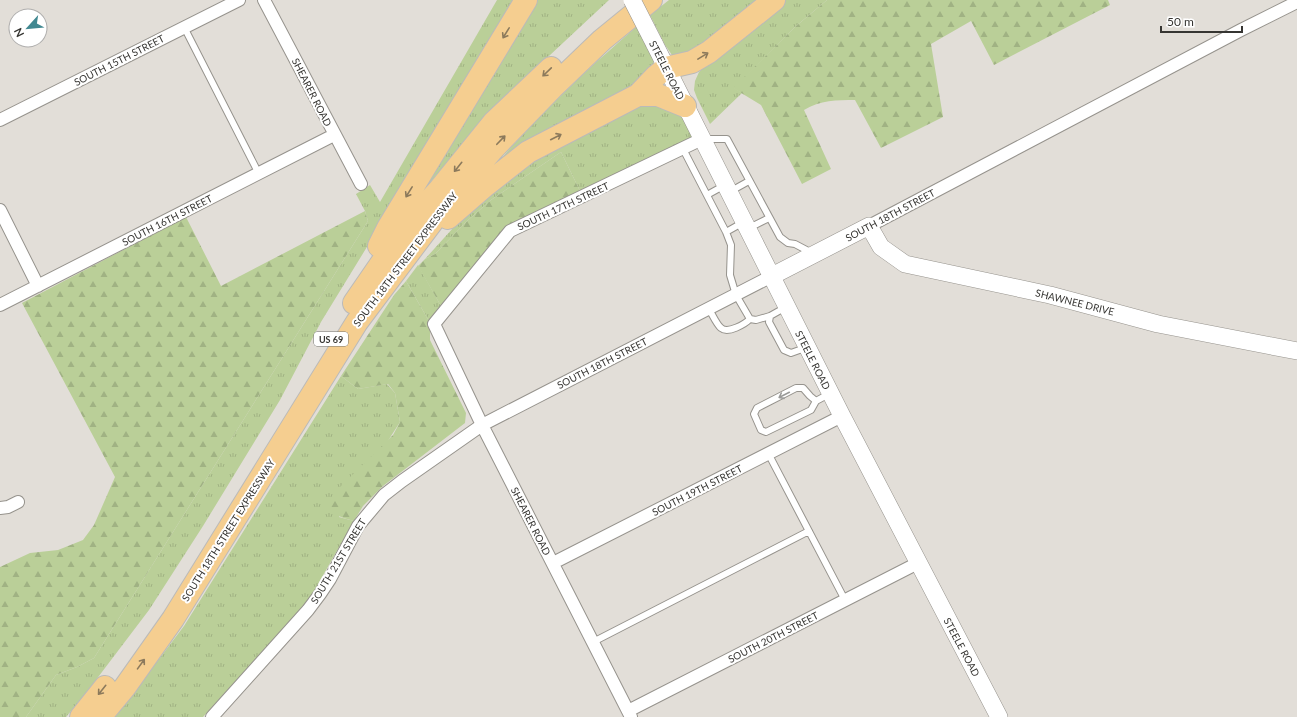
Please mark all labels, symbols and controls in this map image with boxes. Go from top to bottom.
north arrow [8,8,48,48]
scale bar [1161,8,1242,34]
text: 50 m [1167,14,1194,29]
text: N [11,26,26,39]
one-way arrow [501,27,509,39]
street label: SOUTH 15TH STREET [72,32,166,88]
street label: STEELE ROAD [647,38,687,102]
one-way arrow [697,51,709,59]
street label: SHEARER ROAD [290,56,335,128]
one-way arrow [542,67,552,77]
one-way arrow [550,133,562,141]
one-way arrow [496,135,506,145]
one-way arrow [454,161,462,172]
street label: SOUTH 17TH STREET [515,179,611,232]
one-way arrow [405,186,413,198]
street label: SOUTH 18TH STREET [843,186,937,244]
street label: SOUTH 18TH STREET EXPRESSWAY [350,189,460,329]
street label: SOUTH 16TH STREET [120,192,214,248]
street label: SHAWNEE DRIVE [1034,286,1116,318]
street label: STEELE ROAD [793,328,833,392]
road number: US 69 [314,332,348,346]
street label: SOUTH 18TH STREET [555,335,649,391]
one-way arrow [778,391,790,399]
street label: SOUTH 18TH STREET EXPRESSWAY [179,456,277,603]
street label: SOUTH 19TH STREET [650,462,744,518]
street label: SHEARER ROAD [509,485,554,557]
street label: SOUTH 21ST STREET [308,516,368,606]
street label: SOUTH 20TH STREET [726,609,820,665]
street label: STEELE ROAD [942,616,983,679]
one-way arrow [137,659,145,670]
one-way arrow [98,685,107,696]

